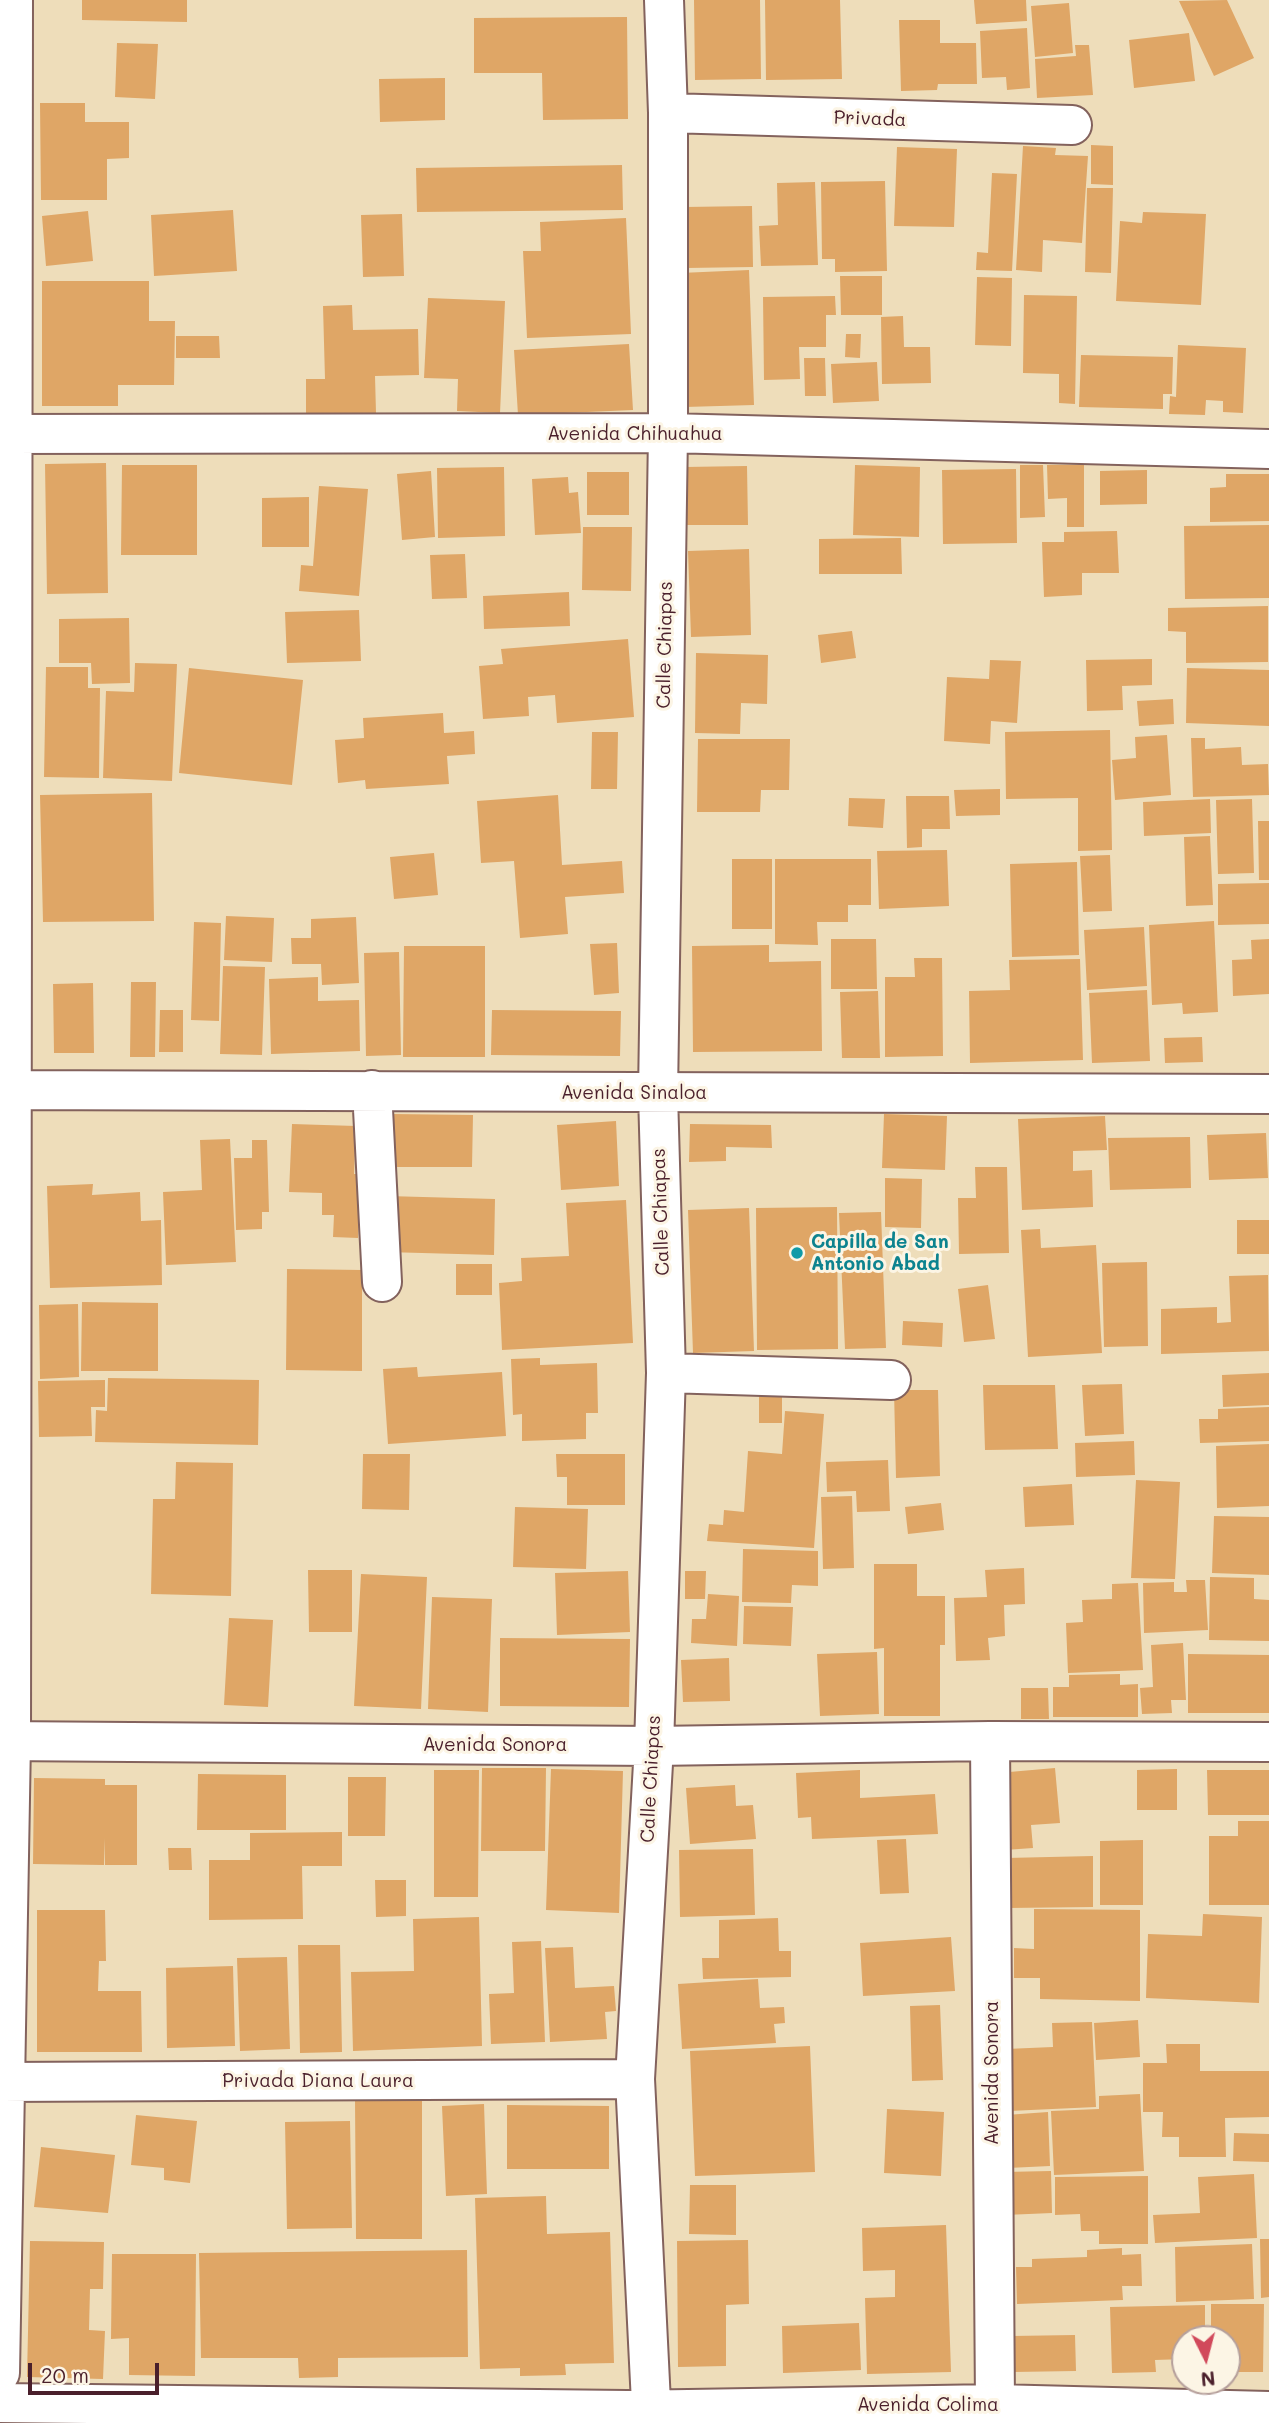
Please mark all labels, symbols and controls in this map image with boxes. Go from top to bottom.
street label: Privada [833,106,907,132]
street label: Avenida Chihuahua [547,423,723,445]
street label: Calle Chiapas [652,581,678,709]
street label: Avenida Sinaloa [561,1082,707,1104]
street label: Calle Chiapas [647,1148,675,1276]
place label: Capilla de San Antonio Abad [811,1231,949,1275]
marker: Capilla de San Antonio Abad [789,1245,805,1261]
street label: Calle Chiapas [636,1715,666,1843]
street label: Avenida Sonora [423,1734,567,1756]
street label: Avenida Sonora [981,2001,1003,2145]
street label: Privada Diana Laura [222,2070,414,2092]
north arrow [1171,2325,1241,2395]
scale bar [32,2350,163,2394]
text: 20 m [41,2361,89,2388]
text: N [1200,2366,1217,2393]
street label: Avenida Colima [857,2394,999,2416]

